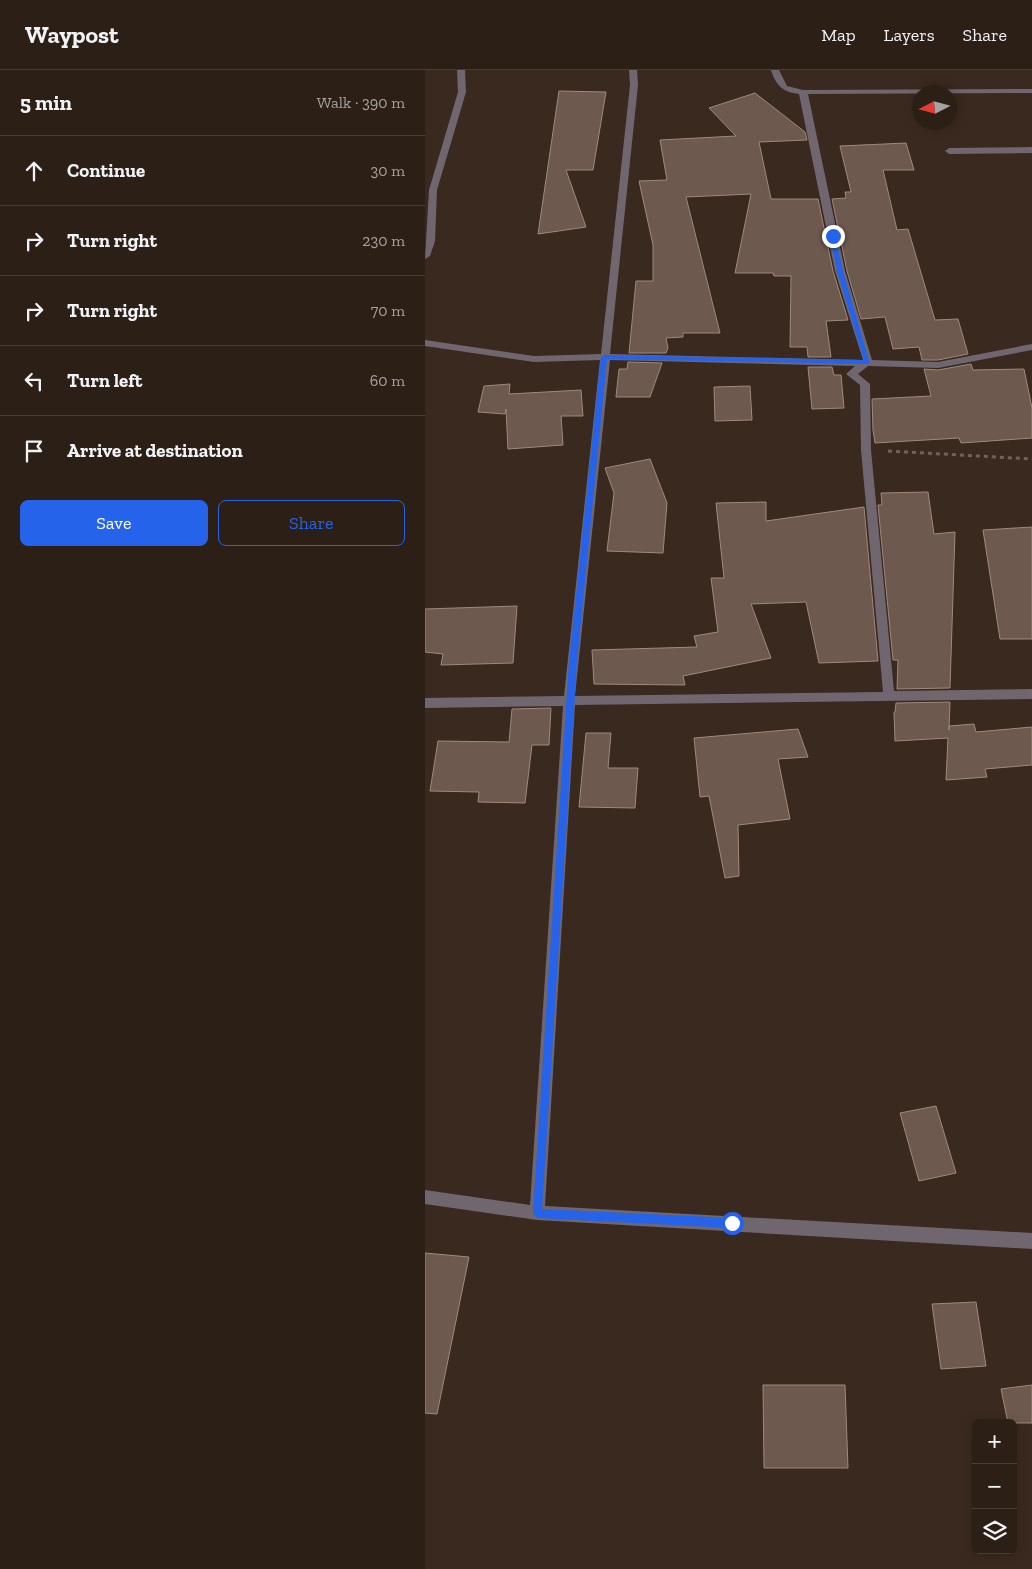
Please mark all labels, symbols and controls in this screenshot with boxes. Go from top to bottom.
text: Waypost [25,20,119,49]
text: Map [821,24,856,46]
text: Layers [884,24,935,46]
text: Share [963,24,1007,46]
north arrow [912,85,957,130]
text: 5 min [20,90,72,115]
text: Walk · 390 m [317,93,405,112]
icon: ahead [20,157,48,185]
text: Continue [67,159,145,182]
text: 30 m [371,161,405,180]
route end [822,225,845,248]
icon: right [20,227,48,255]
text: Turn right [67,229,157,252]
text: 230 m [362,231,405,250]
icon: right [20,297,48,325]
text: Turn right [67,299,157,322]
text: 70 m [371,301,405,320]
icon: left [20,367,48,395]
text: Turn left [67,369,142,392]
text: 60 m [370,371,405,390]
icon: arrive [20,437,48,465]
text: Arrive at destination [67,439,243,462]
button: Save [20,500,208,546]
button: Share [218,500,405,546]
route start [721,1212,744,1235]
map controls [972,1419,1017,1554]
button: + [972,1419,1017,1464]
button: − [972,1464,1017,1509]
button: layers [972,1509,1017,1554]

